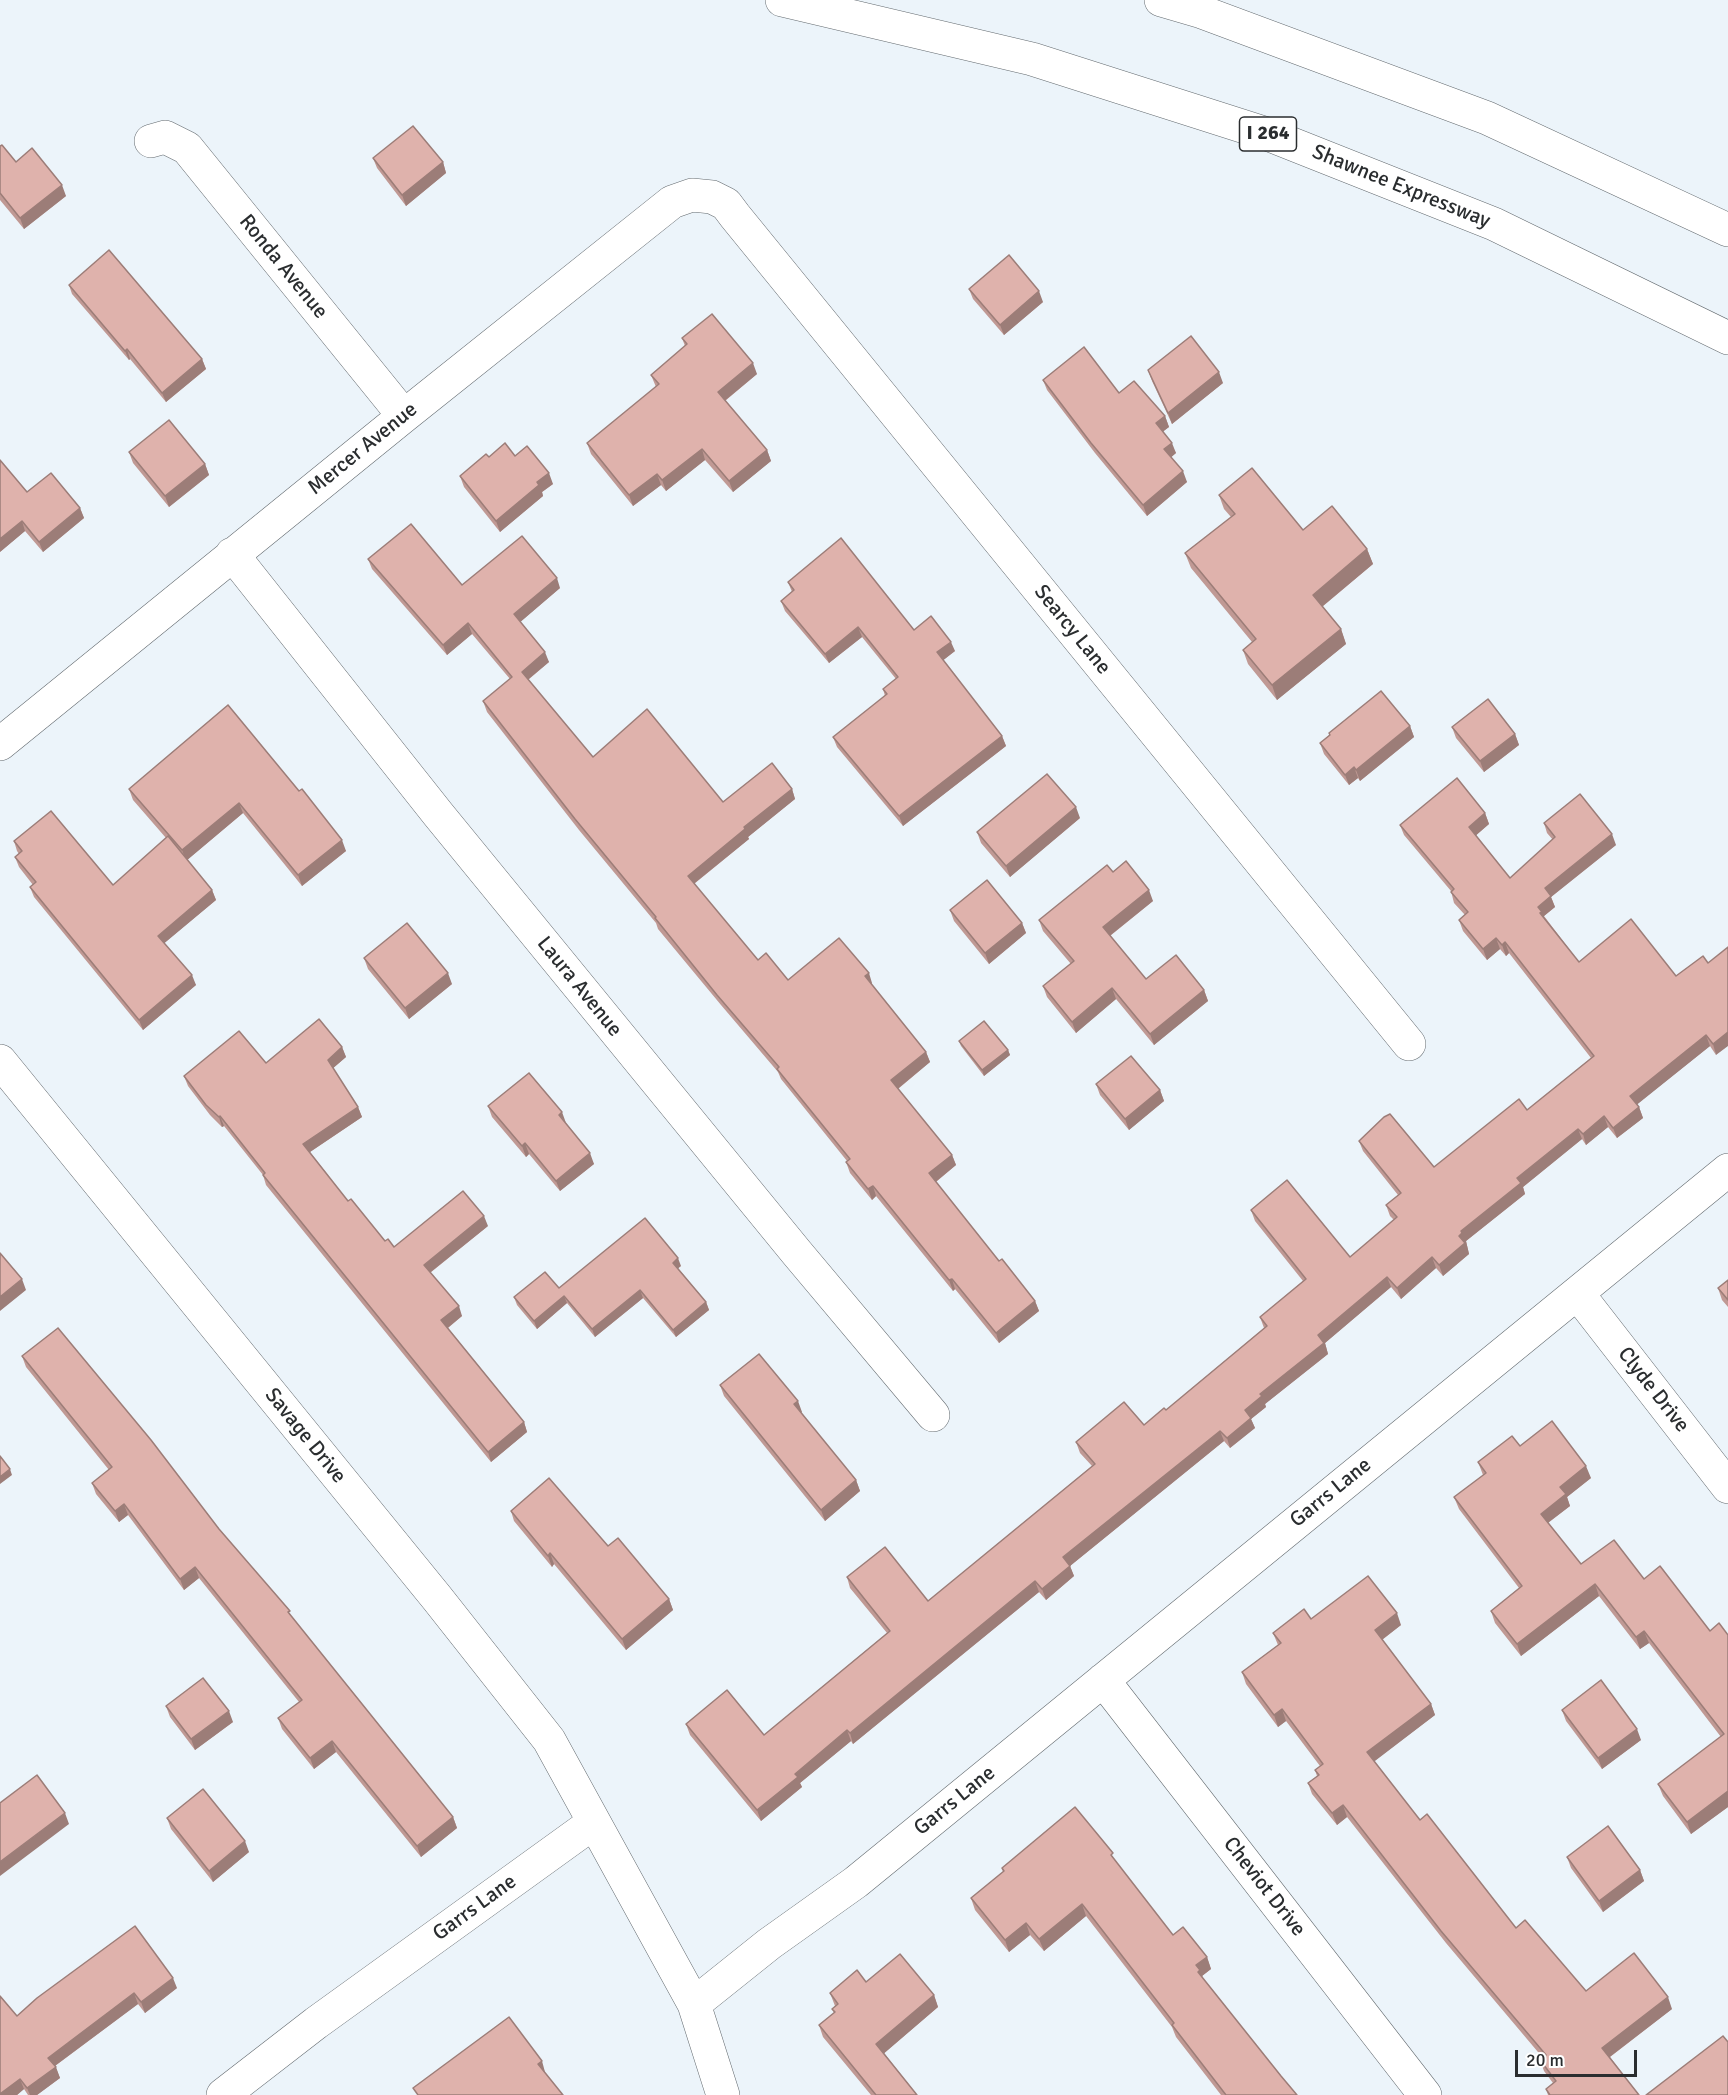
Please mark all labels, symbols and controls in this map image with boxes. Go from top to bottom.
road number: I 264 [1240,117,1296,151]
street label: Shawnee Expressway [1308,140,1494,234]
street label: Ronda Avenue [233,210,333,324]
street label: Mercer Avenue [303,397,423,501]
street label: Searcy Lane [1028,580,1116,680]
street label: Laura Avenue [531,932,627,1042]
street label: Clyde Drive [1612,1342,1694,1438]
street label: Savage Drive [259,1383,351,1489]
street label: Garrs Lane [1285,1453,1377,1533]
street label: Garrs Lane [909,1761,1001,1841]
street label: Cheviot Drive [1217,1832,1311,1942]
street label: Garrs Lane [428,1869,522,1947]
scale bar [1518,2038,1640,2076]
text: 20 m [1526,2049,1564,2071]

